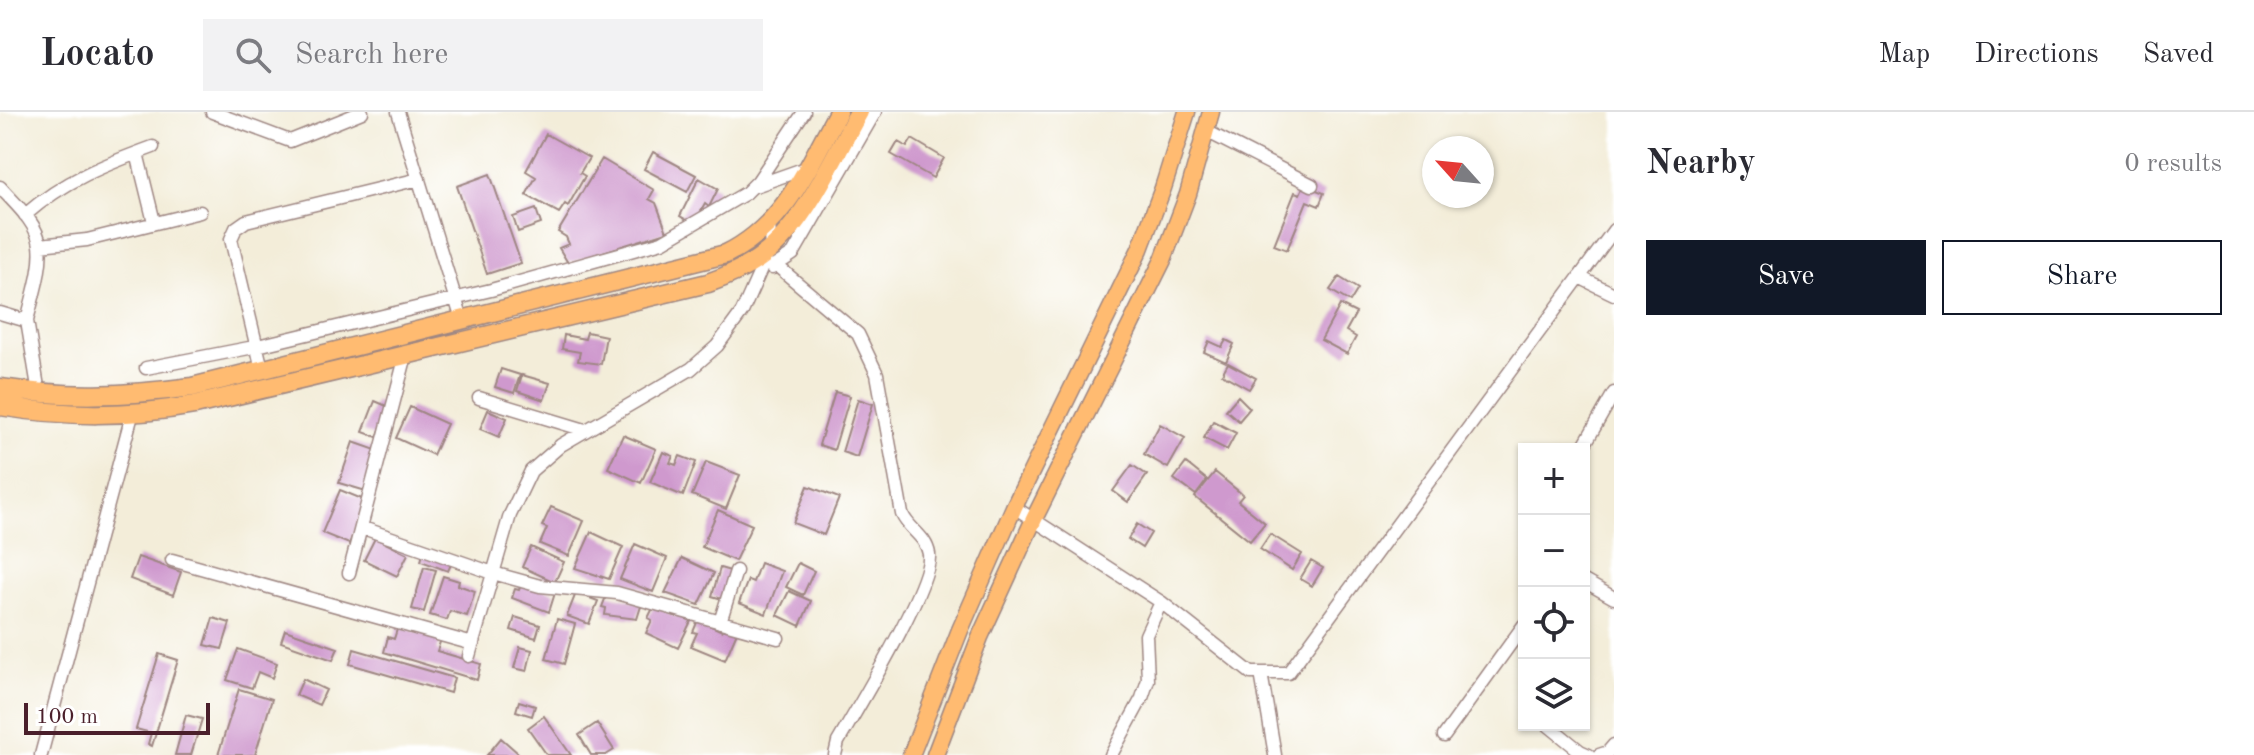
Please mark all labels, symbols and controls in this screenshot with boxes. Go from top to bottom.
search box [203,19,763,91]
icon: search [231,33,275,77]
text: Locato [40,36,155,74]
text: Search here [295,40,448,70]
text: Map [1878,41,1930,69]
text: Directions [1974,41,2099,69]
text: Saved [2143,41,2214,69]
north arrow [1422,136,1494,208]
text: Nearby [1646,147,1756,181]
text: 0 results [2124,151,2222,177]
button: Save [1646,240,1926,315]
button: Share [1942,240,2222,315]
map controls [1518,443,1590,731]
button: + [1518,443,1590,515]
button: − [1518,515,1590,587]
button: locate [1518,587,1590,659]
button: layers [1518,659,1590,731]
scale bar [24,699,210,735]
text: 100 m [36,706,98,728]

